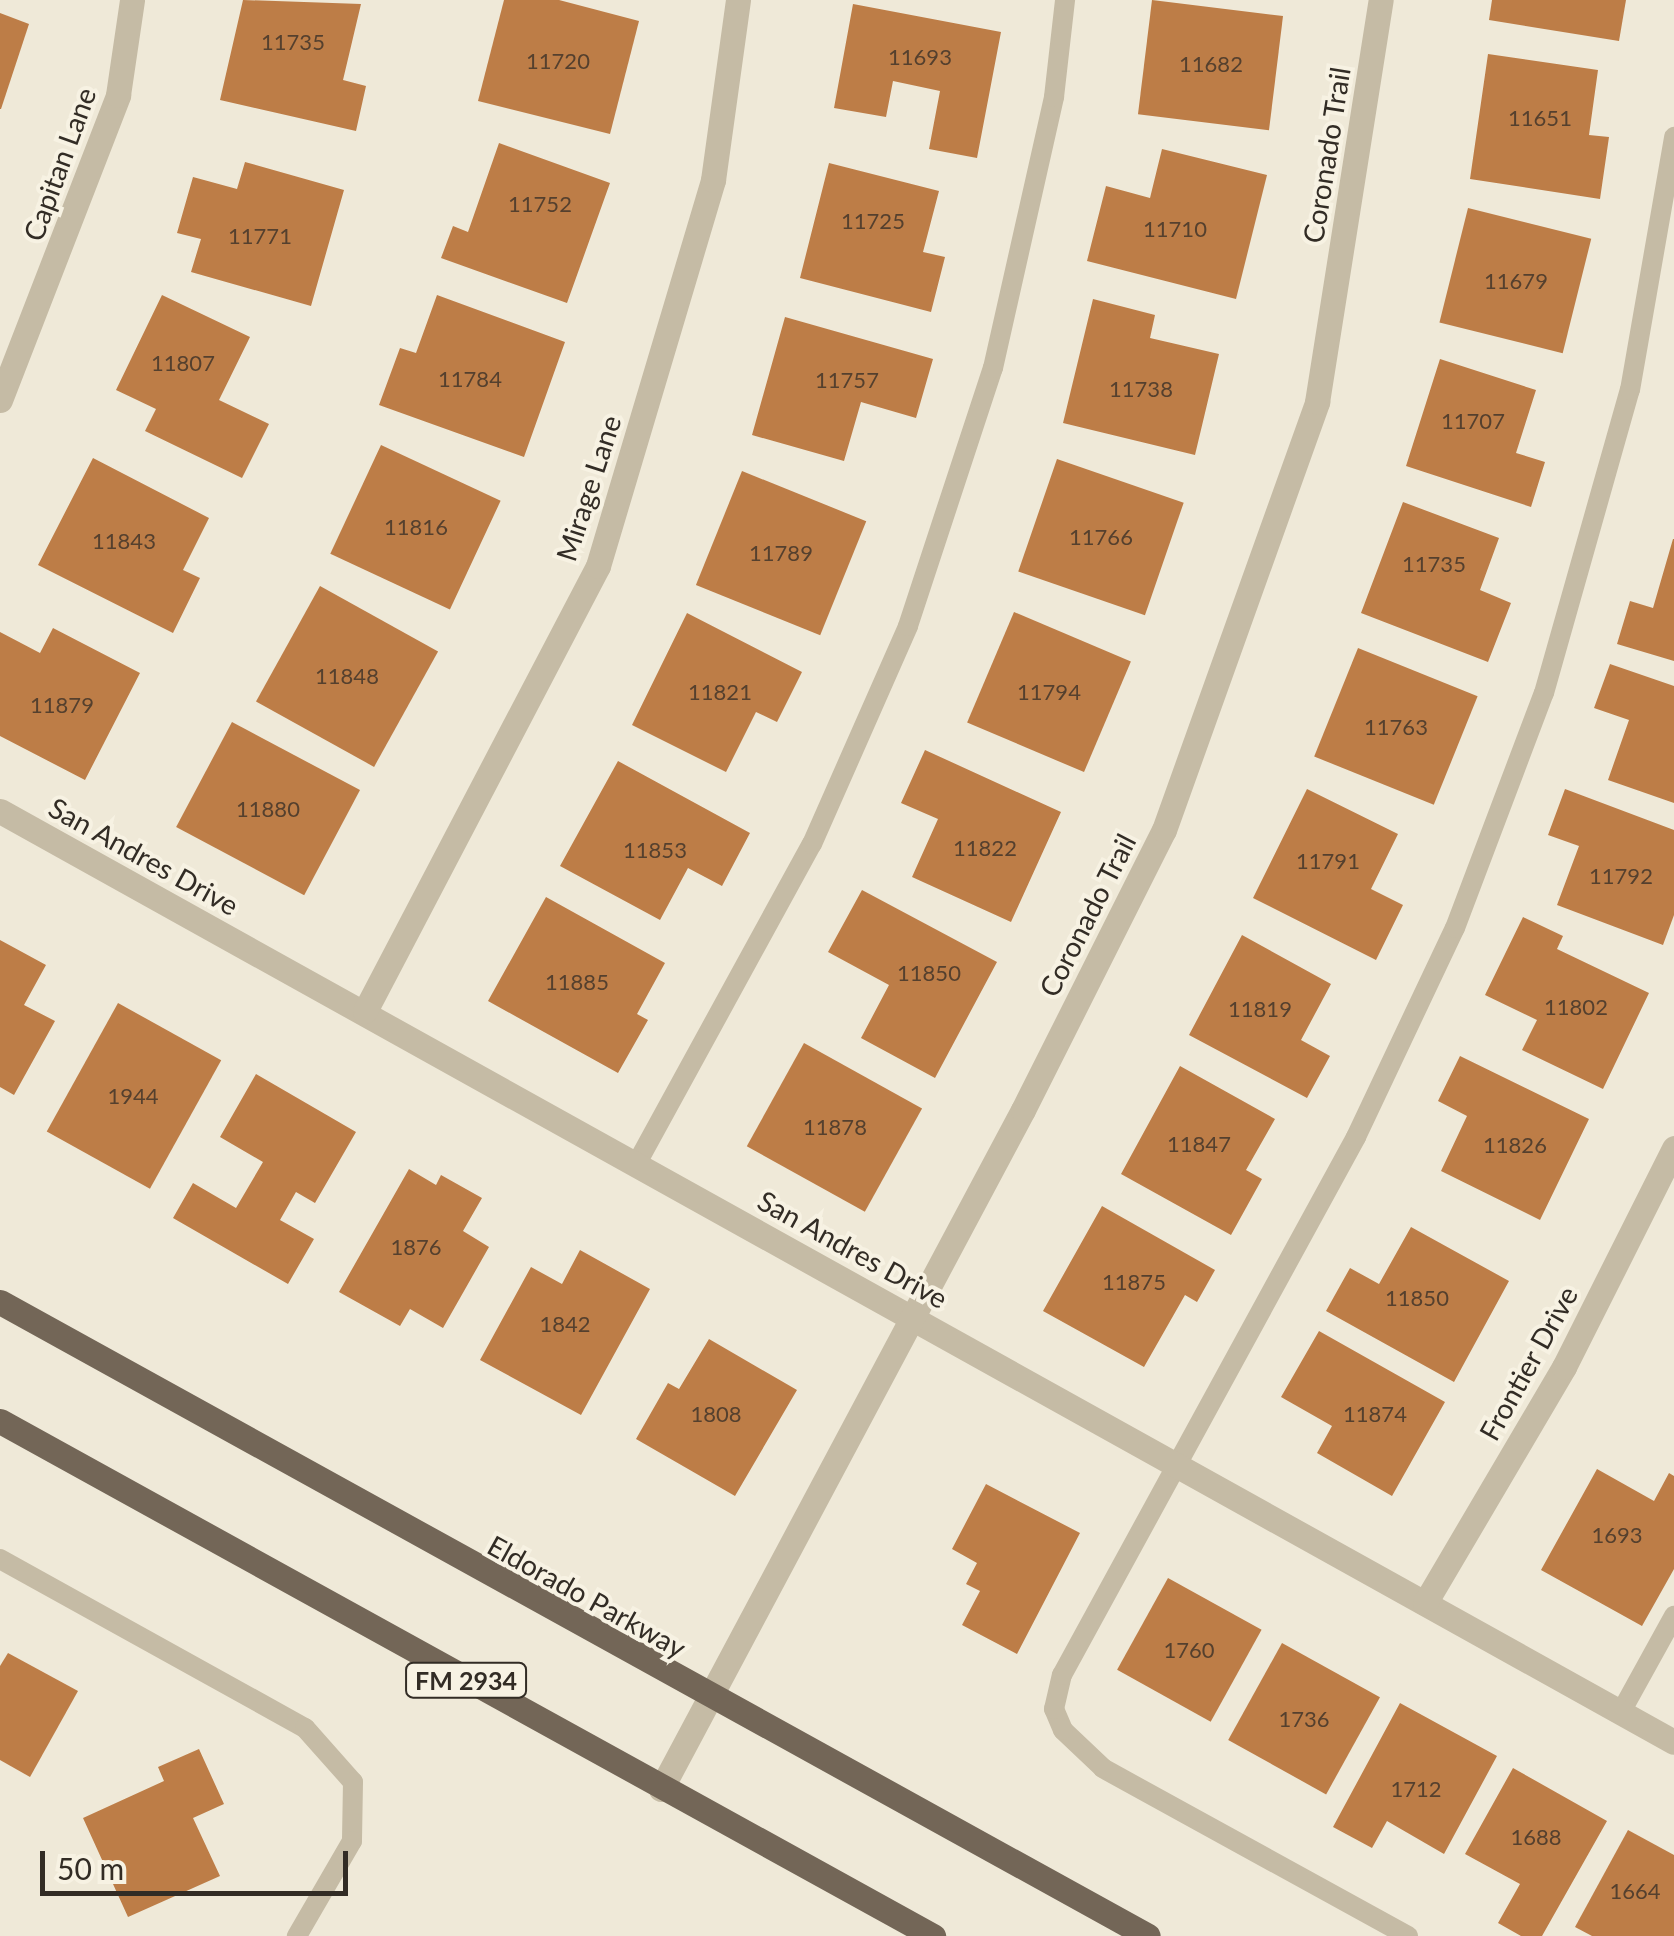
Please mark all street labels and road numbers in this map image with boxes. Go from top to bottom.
street label: Coronado Trail [1295,64,1357,246]
street label: Capitan Lane [16,83,102,245]
street label: Mirage Lane [549,411,627,565]
street label: San Andres Drive [43,790,245,922]
street label: Coronado Trail [1031,828,1143,1002]
street label: San Andres Drive [752,1183,954,1315]
street label: Frontier Drive [1472,1280,1584,1446]
street label: Eldorado Parkway [482,1528,692,1664]
road number: FM 2934 [404,1660,528,1700]

